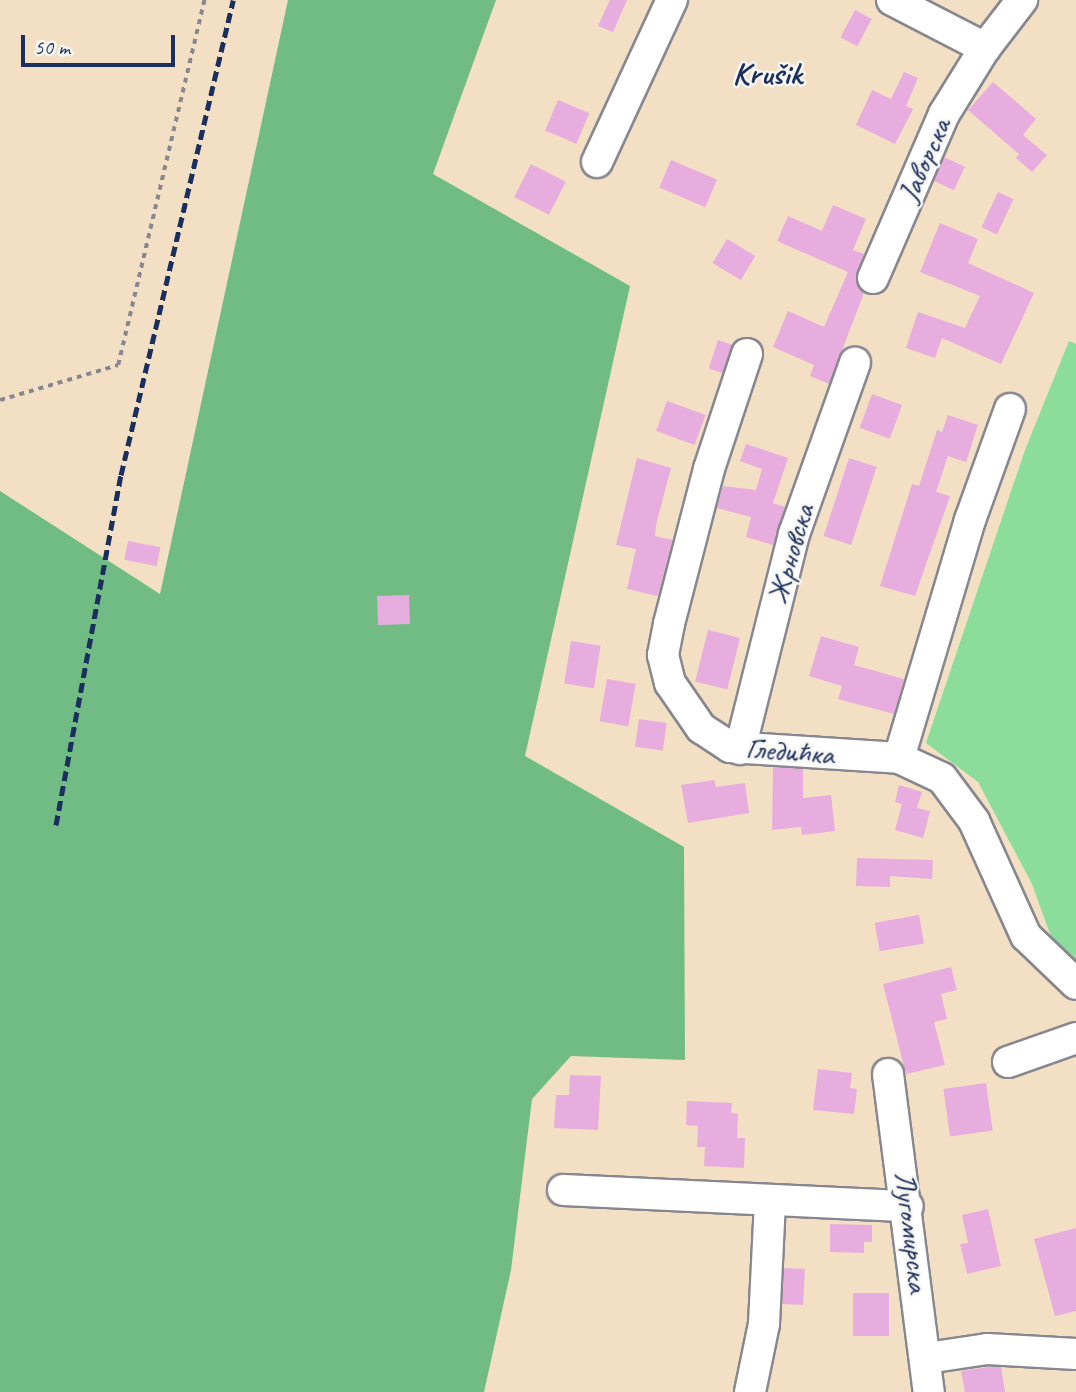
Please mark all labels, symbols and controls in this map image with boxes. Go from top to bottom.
scale bar [24,21,178,65]
text: 50 m [34,34,70,60]
district label: Krušik [733,55,801,93]
street label: Јаворска [890,113,958,207]
street label: Жрновска [759,500,821,608]
street label: Гледићка [745,730,835,772]
street label: Лугомирска [887,1169,937,1295]

